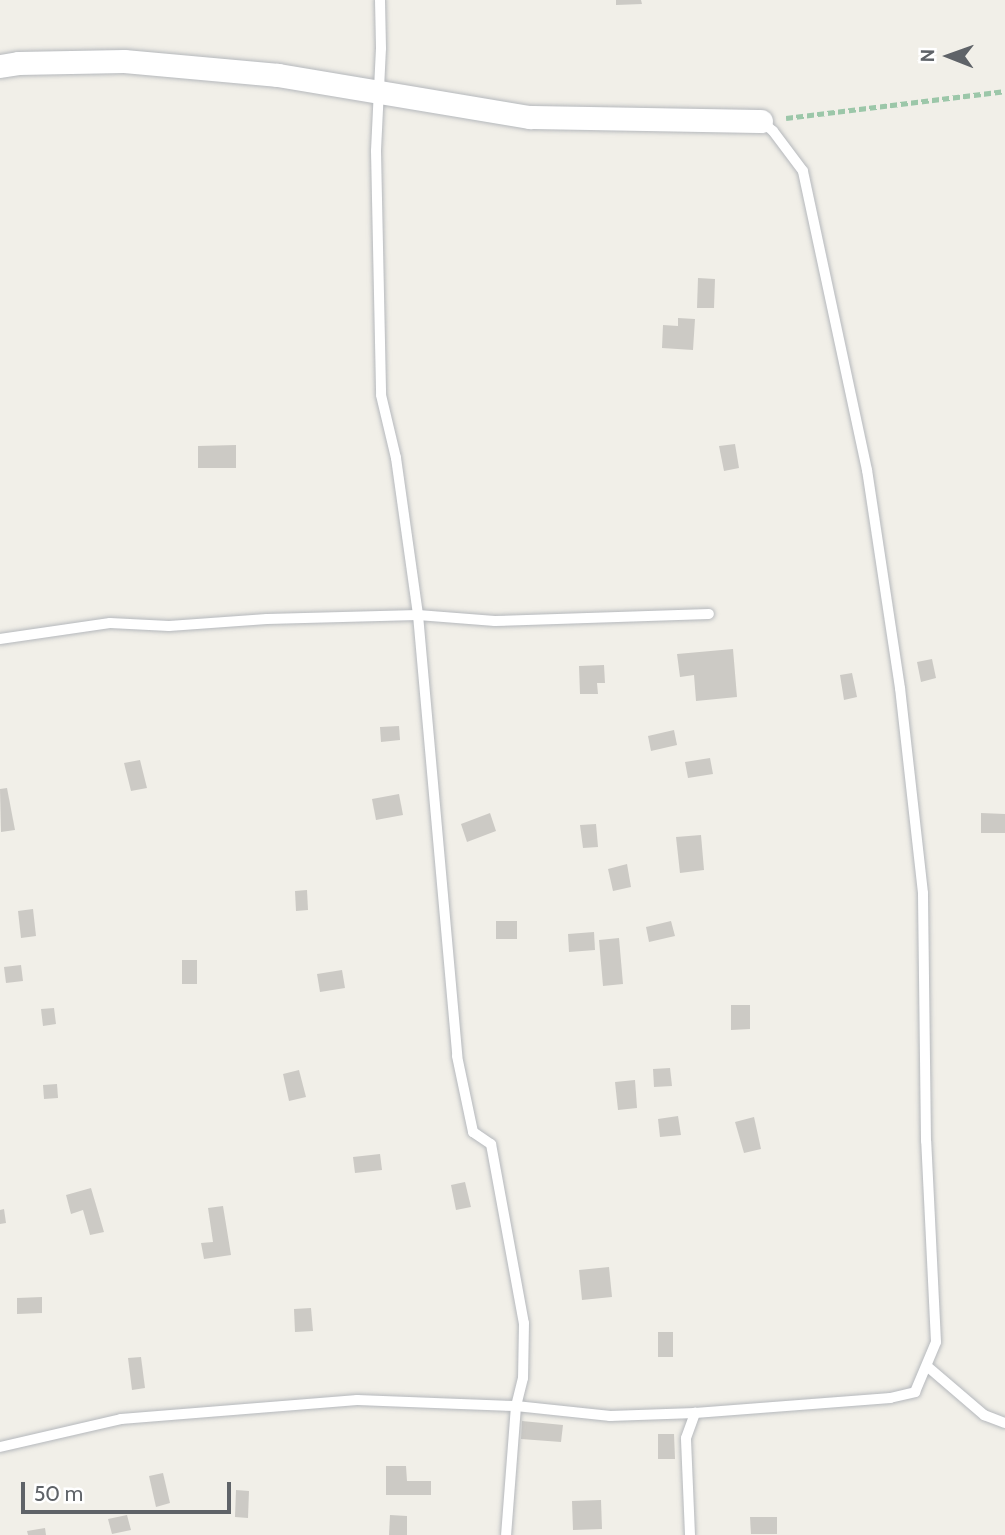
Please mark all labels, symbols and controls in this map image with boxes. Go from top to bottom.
north arrow [914,21,984,91]
text: N [916,49,939,63]
scale bar [24,1468,234,1512]
text: 50 m [34,1481,83,1506]

